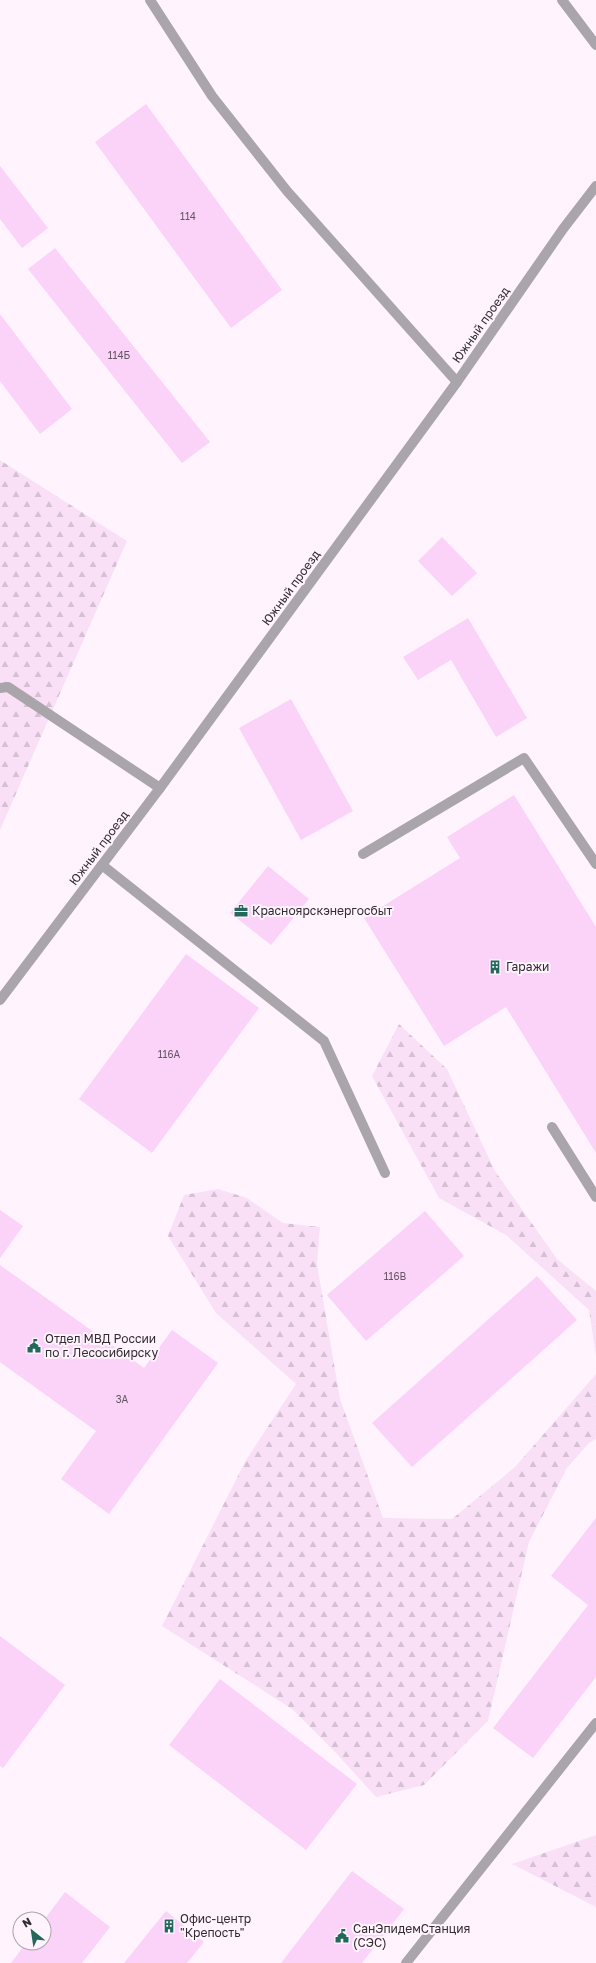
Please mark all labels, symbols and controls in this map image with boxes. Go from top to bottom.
house number: 114 [180,210,196,222]
street label: Южный проезд [449,284,512,366]
house number: 114Б [108,349,131,361]
street label: Южный проезд [258,547,323,628]
street label: Южный проезд [66,807,132,888]
office icon: Красноярскэнергосбыт [233,903,249,919]
place label: Красноярскэнергосбыт [252,903,392,918]
building icon: Гаражи [487,959,503,975]
place label: Гаражи [506,959,549,974]
house number: 116А [158,1048,181,1060]
house number: 116В [384,1270,407,1282]
place label: Отдел МВД России по г. Лесосибирску [45,1331,158,1360]
public building icon: Отдел МВД России по г. Лесосибирску [26,1338,42,1354]
house number: 3А [116,1393,129,1405]
north arrow [12,1911,52,1951]
place label: Офис-центр "Крепость" [180,1911,251,1940]
text: N [20,1914,34,1930]
building icon: Офис-центр "Крепость" [161,1918,177,1934]
place label: СанЭпидемСтанция (СЭС) [353,1921,470,1950]
public building icon: СанЭпидемСтанция (СЭС) [334,1928,350,1944]

